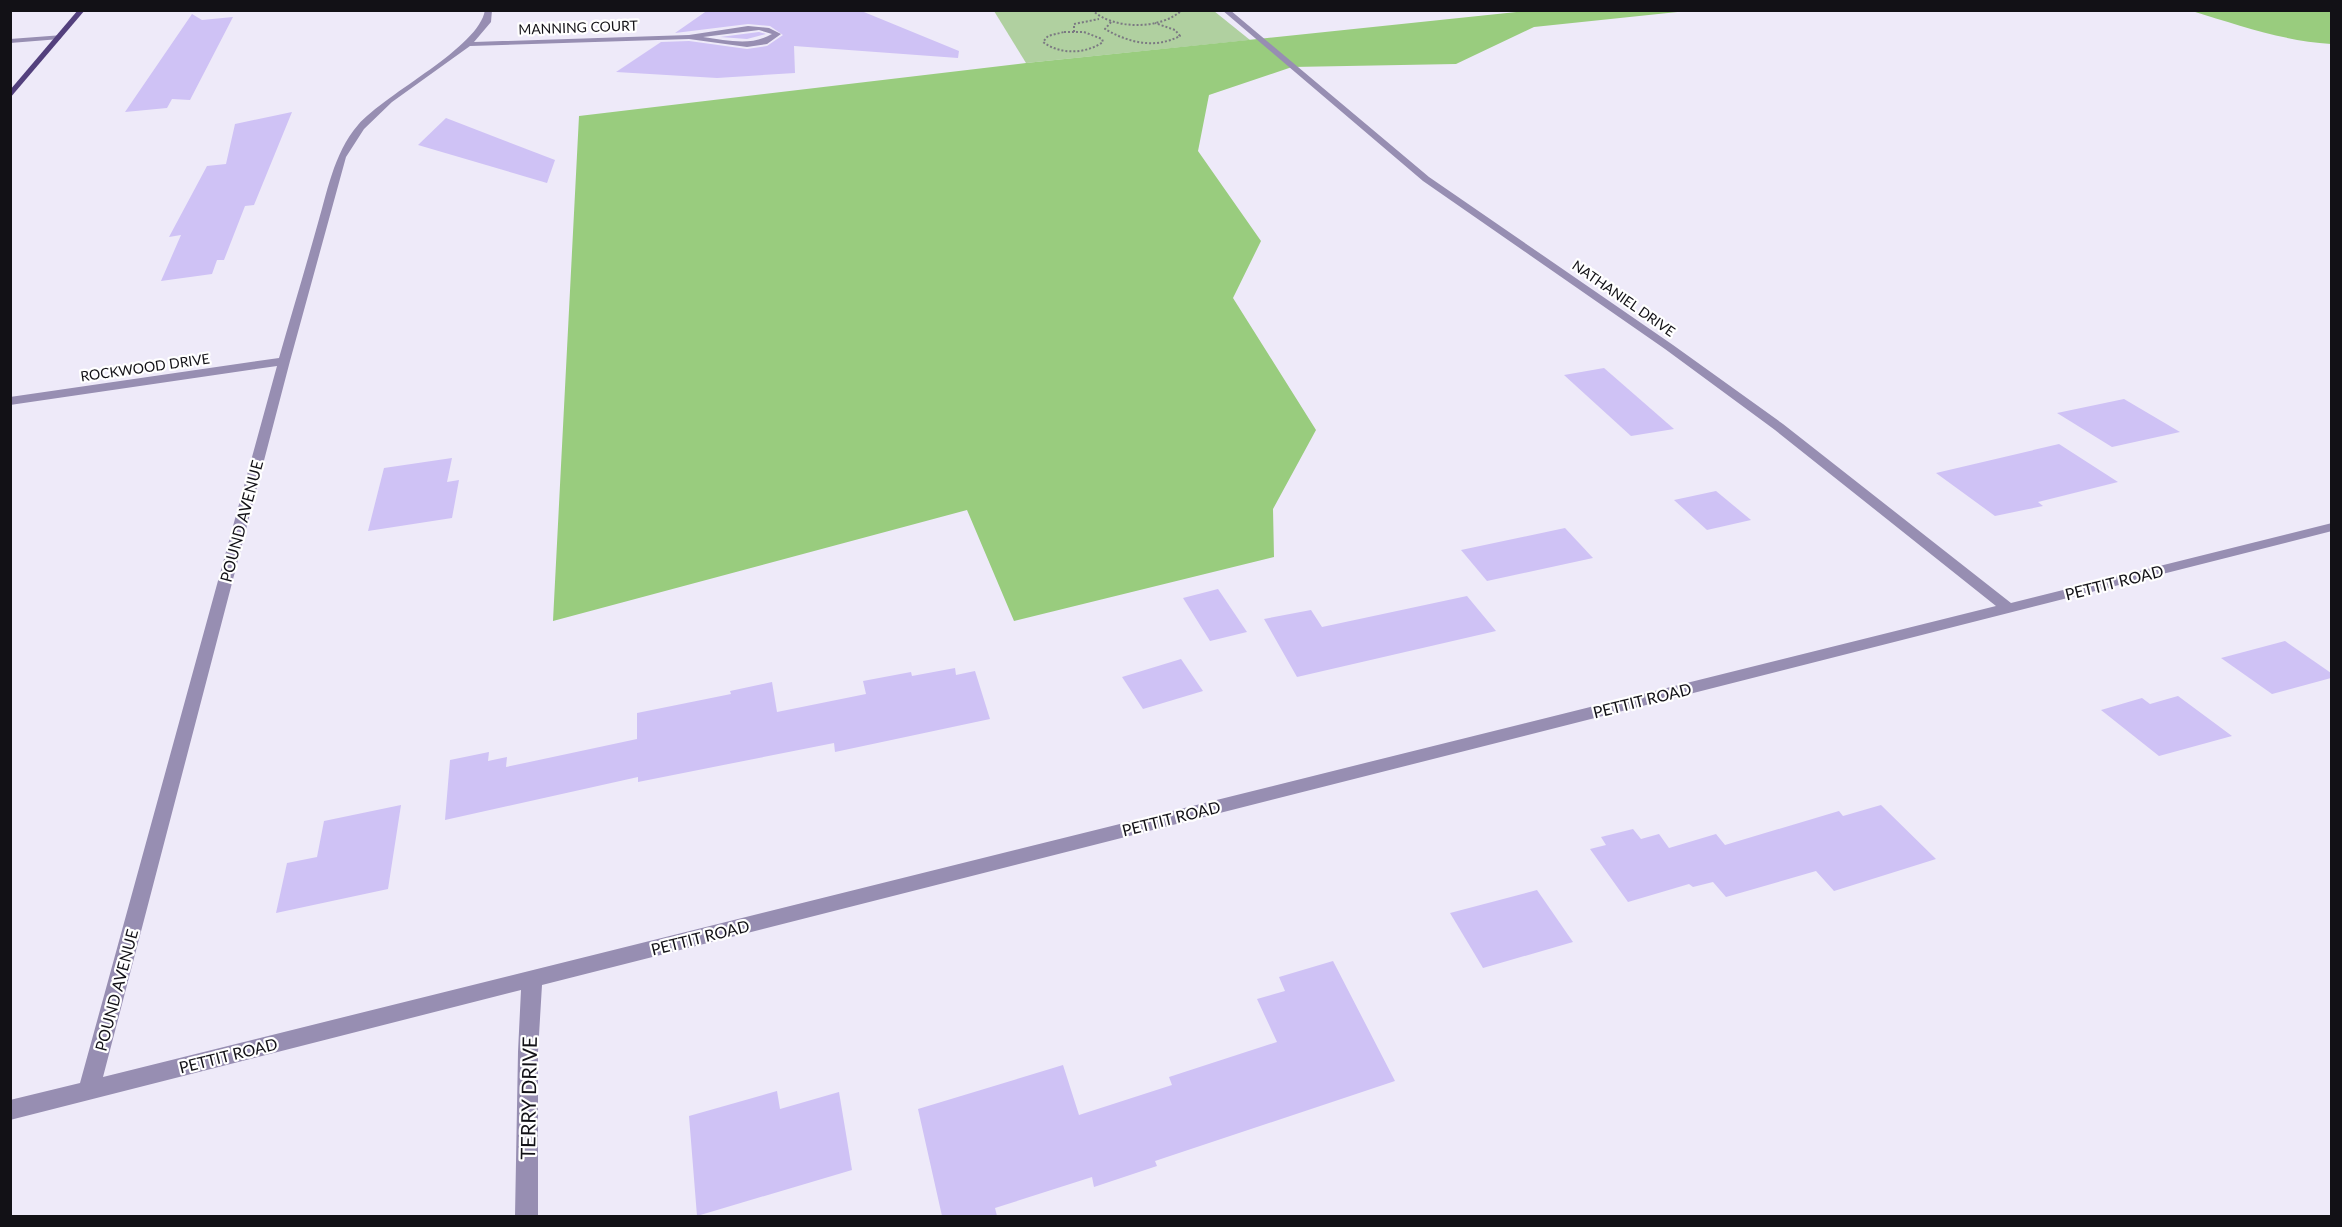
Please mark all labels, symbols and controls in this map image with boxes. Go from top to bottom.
street label: MANNING COURT [518,16,639,38]
street label: NATHANIEL DRIVE [1569,256,1679,340]
street label: ROCKWOOD DRIVE [79,350,211,384]
street label: POUND AVENUE [216,458,266,584]
street label: PETTIT ROAD [2063,561,2165,603]
street label: PETTIT ROAD [1591,679,1693,721]
street label: PETTIT ROAD [1120,797,1222,839]
street label: PETTIT ROAD [649,916,751,958]
street label: POUND AVENUE [91,927,141,1053]
street label: PETTIT ROAD [177,1034,279,1076]
street label: TERRY DRIVE [515,1036,541,1160]

